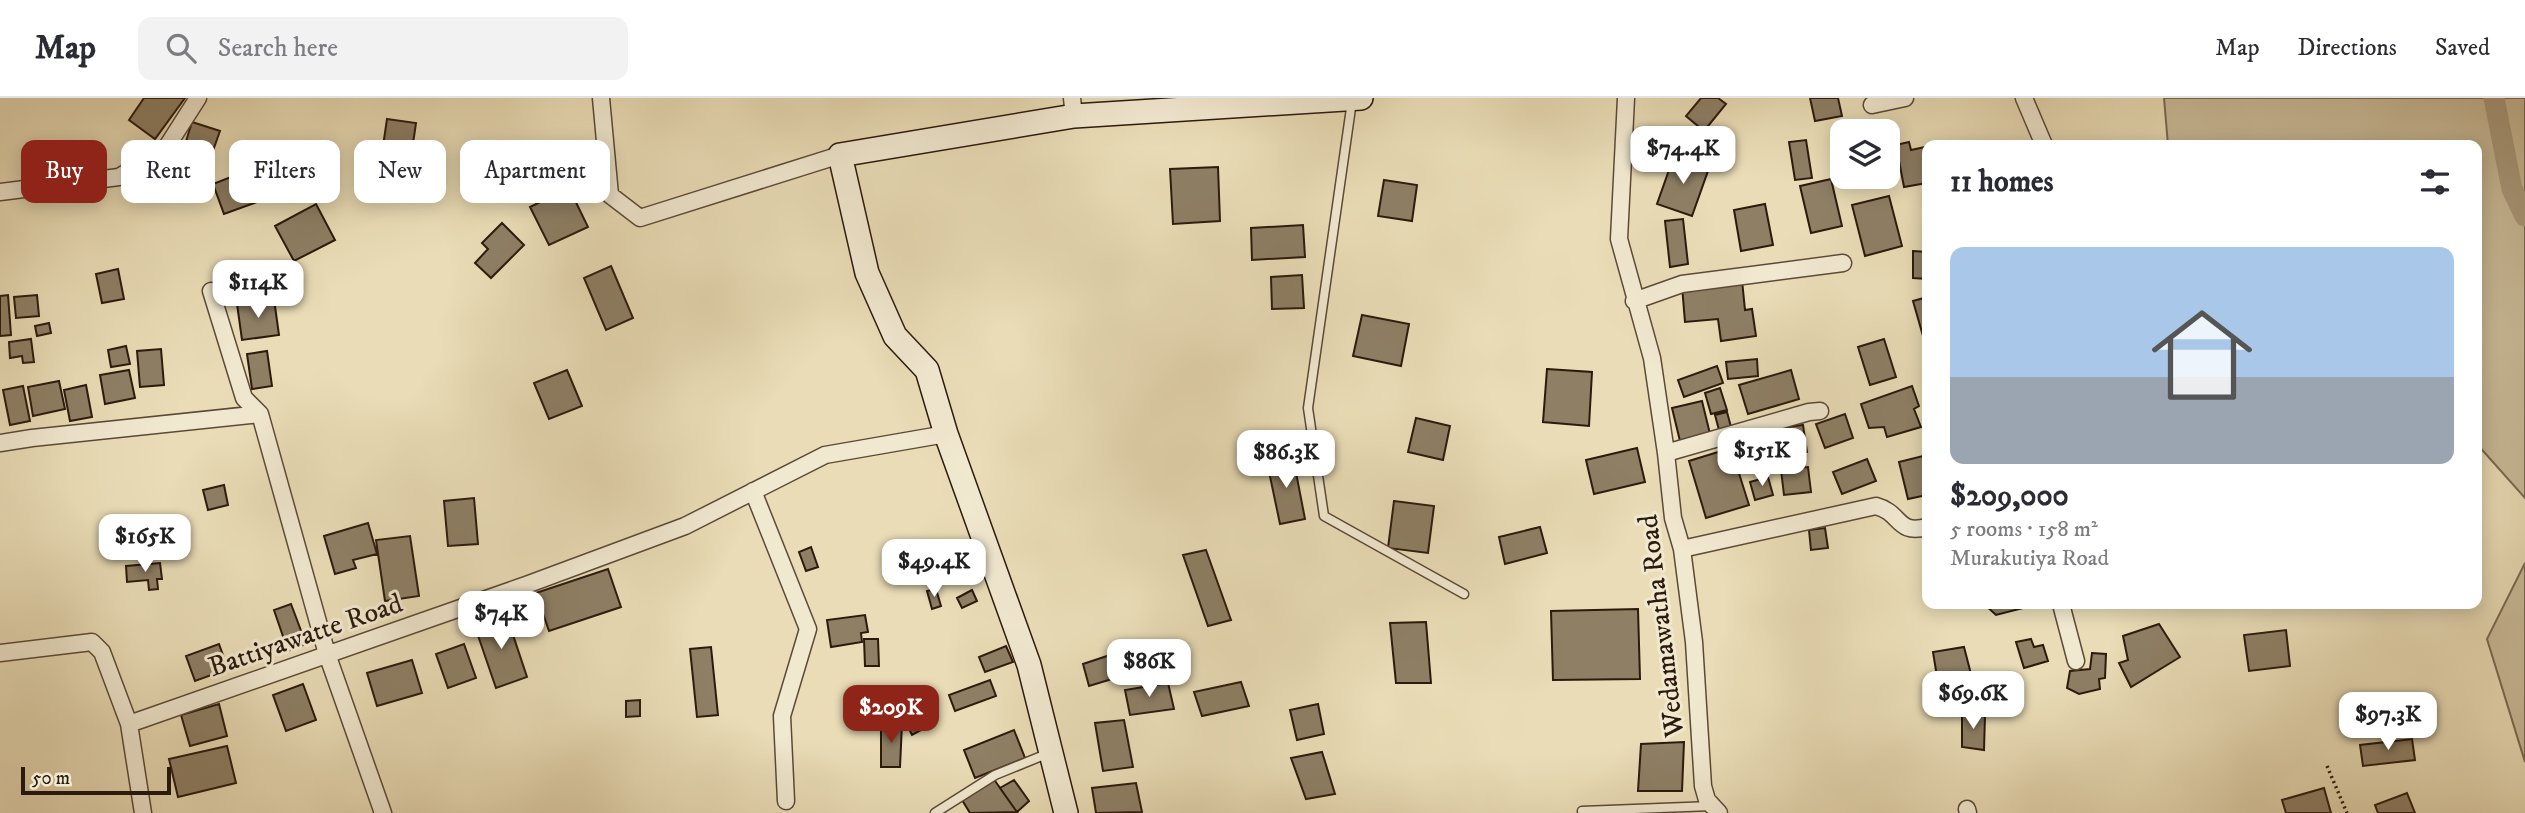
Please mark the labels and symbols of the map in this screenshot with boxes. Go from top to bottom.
pin: $74.4K [1626,126,1740,186]
pin: $114K [209,260,307,320]
pin: $151K [1713,428,1811,488]
pin: $86.3K [1229,430,1343,490]
street label: Wedamawatha Road [1630,513,1693,740]
pin: $165K [96,514,194,574]
pin: $49.4K [877,540,991,599]
street label: Battiyawatte Road [204,586,407,685]
pin: $74K [460,592,542,651]
pin: $86K [1108,640,1190,699]
pin: $69.6K [1916,672,2030,731]
pin: $209K [842,686,940,745]
pin: $97.3K [2331,692,2445,752]
scale bar [21,764,172,796]

